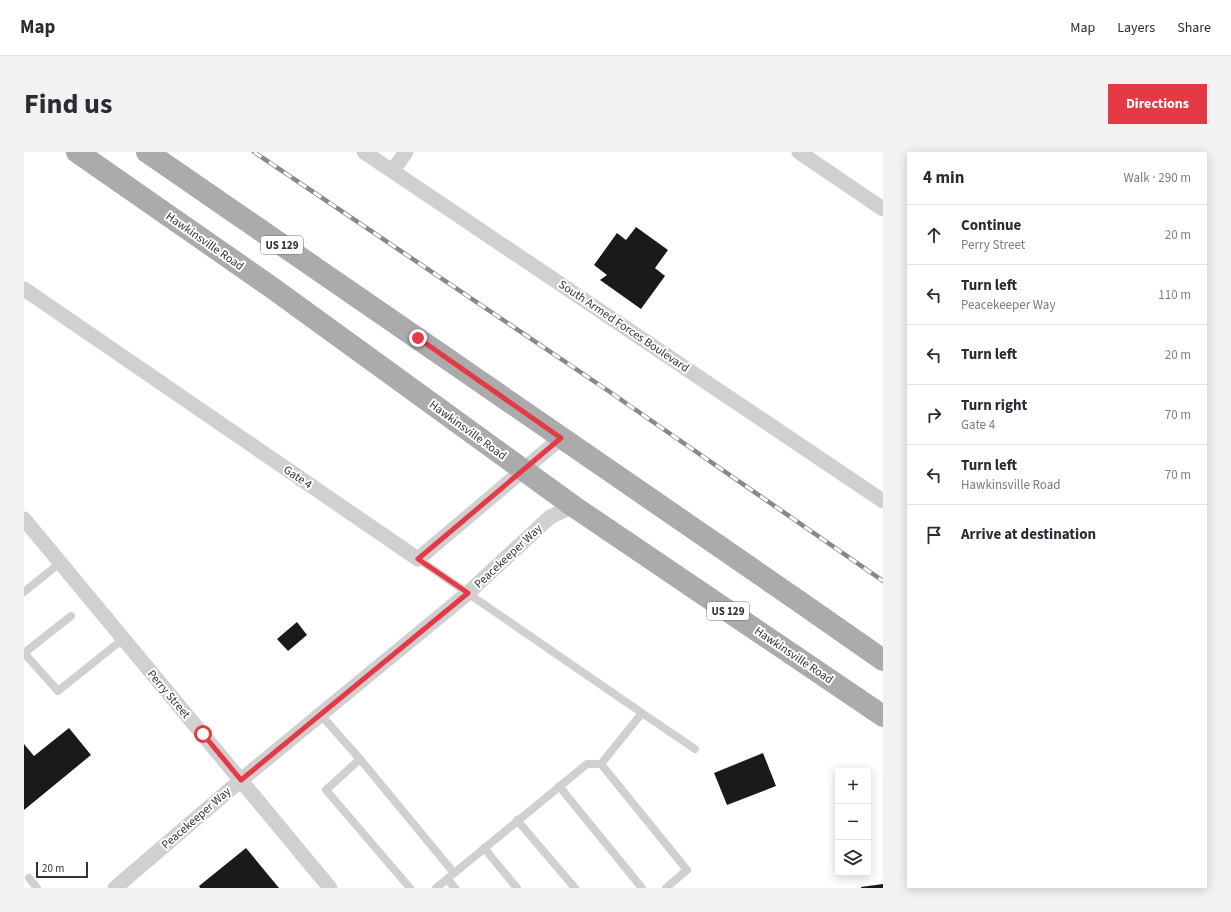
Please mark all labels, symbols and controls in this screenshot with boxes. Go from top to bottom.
text: Map [20,14,55,41]
text: Map [1070,18,1095,38]
text: Layers [1117,18,1155,38]
text: Share [1177,18,1211,38]
text: Find us [24,84,112,124]
button: Directions [1108,84,1207,124]
text: 4 min [923,166,964,190]
text: Walk · 290 m [1123,169,1191,187]
street label: Hawkinsville Road [162,208,247,275]
text: Continue [961,215,1021,236]
icon: ahead [923,224,945,246]
text: 20 m [1165,226,1191,244]
road number: US 129 [261,236,303,254]
text: Perry Street [961,236,1025,254]
text: Turn left [961,275,1017,296]
street label: South Armed Forces Boulevard [555,276,692,377]
icon: left [923,284,945,306]
text: 110 m [1158,286,1191,304]
text: Peacekeeper Way [961,296,1055,314]
route end [409,329,427,347]
icon: left [923,344,945,366]
text: Turn left [961,344,1017,365]
text: 20 m [1165,346,1191,364]
text: Turn right [961,395,1027,416]
street label: Hawkinsville Road [426,397,510,464]
icon: right [923,404,945,426]
text: 70 m [1165,406,1191,424]
text: Gate 4 [961,416,995,434]
text: Turn left [961,455,1017,476]
street label: Gate 4 [280,462,316,493]
icon: left [923,464,945,486]
text: 70 m [1165,466,1191,484]
text: Hawkinsville Road [961,476,1060,494]
street label: Peacekeeper Way [471,520,546,592]
icon: arrive [923,524,945,546]
text: Arrive at destination [961,524,1096,545]
road number: US 129 [707,602,749,620]
street label: Hawkinsville Road [751,623,837,688]
street label: Perry Street [143,666,194,722]
route start [194,725,212,743]
map controls [835,768,871,876]
button: + [835,768,871,804]
street label: Peacekeeper Way [158,783,235,853]
button: − [835,804,871,840]
button: layers [835,840,871,876]
scale bar [36,860,88,879]
text: 20 m [42,861,64,876]

